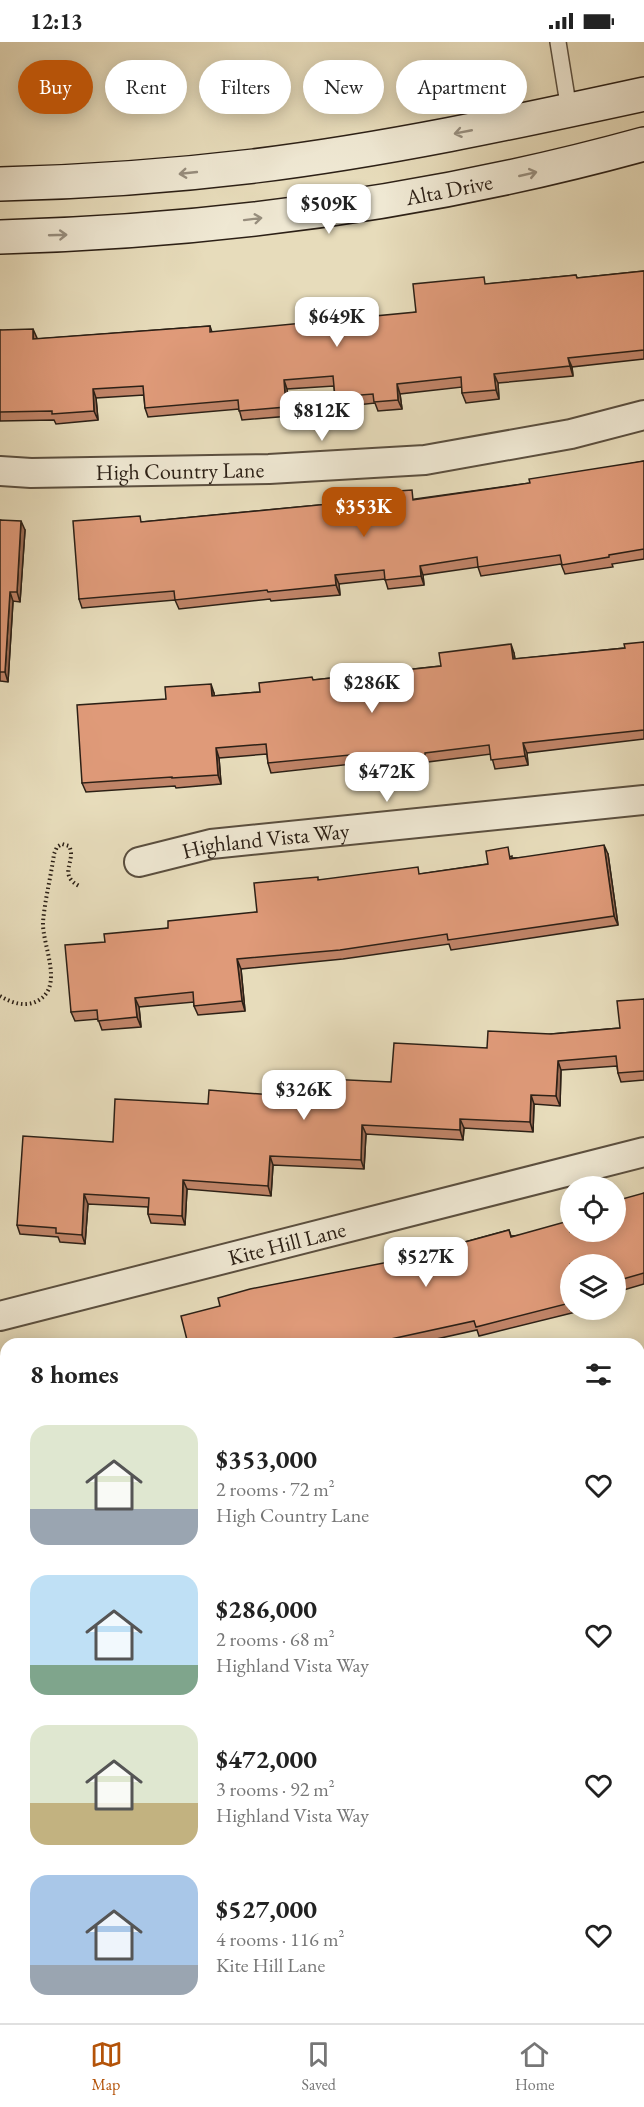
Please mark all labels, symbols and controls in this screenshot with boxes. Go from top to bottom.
text: 12:13 [30,7,83,36]
chip: Buy [18,60,93,114]
chip: Rent [105,60,187,114]
chip: Filters [199,60,291,114]
chip: New [303,60,384,114]
chip: Apartment [396,60,527,114]
one-way arrow [454,127,474,138]
street label: Alta Drive [402,167,495,212]
one-way arrow [518,167,537,179]
one-way arrow [178,168,198,179]
pin: $509K [287,184,371,235]
text: $509K [301,190,357,216]
one-way arrow [242,213,262,224]
one-way arrow [48,229,68,241]
pin: $649K [295,297,379,348]
text: $649K [309,303,365,329]
pin: $812K [280,391,364,442]
text: $812K [294,397,350,423]
street label: High Country Lane [95,455,265,486]
pin: $353K [322,487,406,538]
text: $353K [336,493,392,519]
pin: $286K [330,663,414,714]
text: $286K [344,669,400,695]
pin: $472K [345,752,429,803]
text: $472K [359,758,415,784]
street label: Highland Vista Way [179,815,351,865]
pin: $326K [262,1070,346,1121]
text: $326K [276,1076,332,1102]
map controls [560,1176,626,1320]
button: locate [560,1176,626,1242]
street label: Kite Hill Lane [225,1214,349,1272]
pin: $527K [384,1237,468,1288]
text: $527K [398,1243,454,1269]
button: layers [560,1254,626,1320]
text: 8 homes [30,1357,119,1391]
icon: filters [582,1358,615,1391]
text: $353,000 [216,1442,317,1476]
icon: home [78,1449,150,1521]
icon: heart [582,1469,615,1502]
text: 2 rooms · 72 m² [216,1476,335,1502]
text: High Country Lane [216,1502,369,1528]
text: $286,000 [216,1592,317,1626]
icon: home [78,1599,150,1671]
icon: heart [582,1619,615,1652]
text: 2 rooms · 68 m² [216,1626,335,1652]
text: Highland Vista Way [216,1652,369,1678]
text: $472,000 [216,1742,317,1776]
icon: home [78,1749,150,1821]
icon: heart [582,1769,615,1802]
text: 3 rooms · 92 m² [216,1776,335,1802]
text: Highland Vista Way [216,1802,369,1828]
text: $527,000 [216,1892,317,1926]
icon: home [78,1899,150,1971]
icon: heart [582,1919,615,1952]
text: 4 rooms · 116 m² [216,1926,344,1952]
text: Kite Hill Lane [216,1952,325,1978]
tab: Map [90,2038,123,2095]
tab: Saved [302,2038,336,2095]
tab: Home [515,2038,554,2095]

